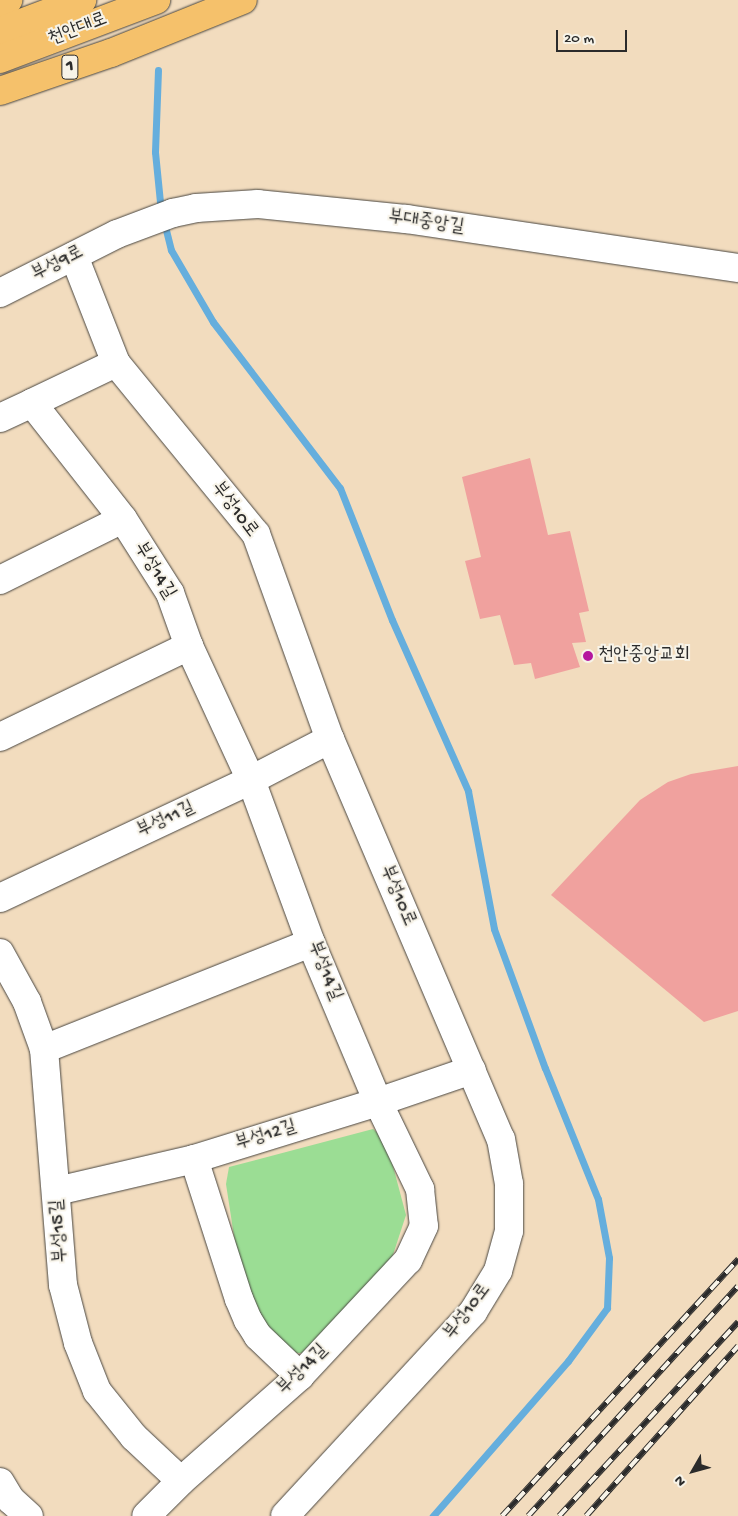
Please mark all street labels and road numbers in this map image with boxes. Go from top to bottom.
street label: 천안대로 [45,8,111,52]
road number: 1 [61,52,79,82]
street label: 부대중앙길 [387,206,465,240]
street label: 부성9로 [28,241,88,287]
street label: 부성10로 [206,477,262,543]
street label: 부성14길 [128,538,180,604]
street label: 부성11길 [133,797,199,843]
street label: 부성10로 [374,862,420,930]
street label: 부성14길 [302,938,346,1004]
street label: 부성12길 [233,1116,299,1156]
street label: 부성15길 [46,1199,74,1263]
street label: 부성10로 [440,1279,496,1345]
street label: 부성14길 [273,1340,333,1400]

